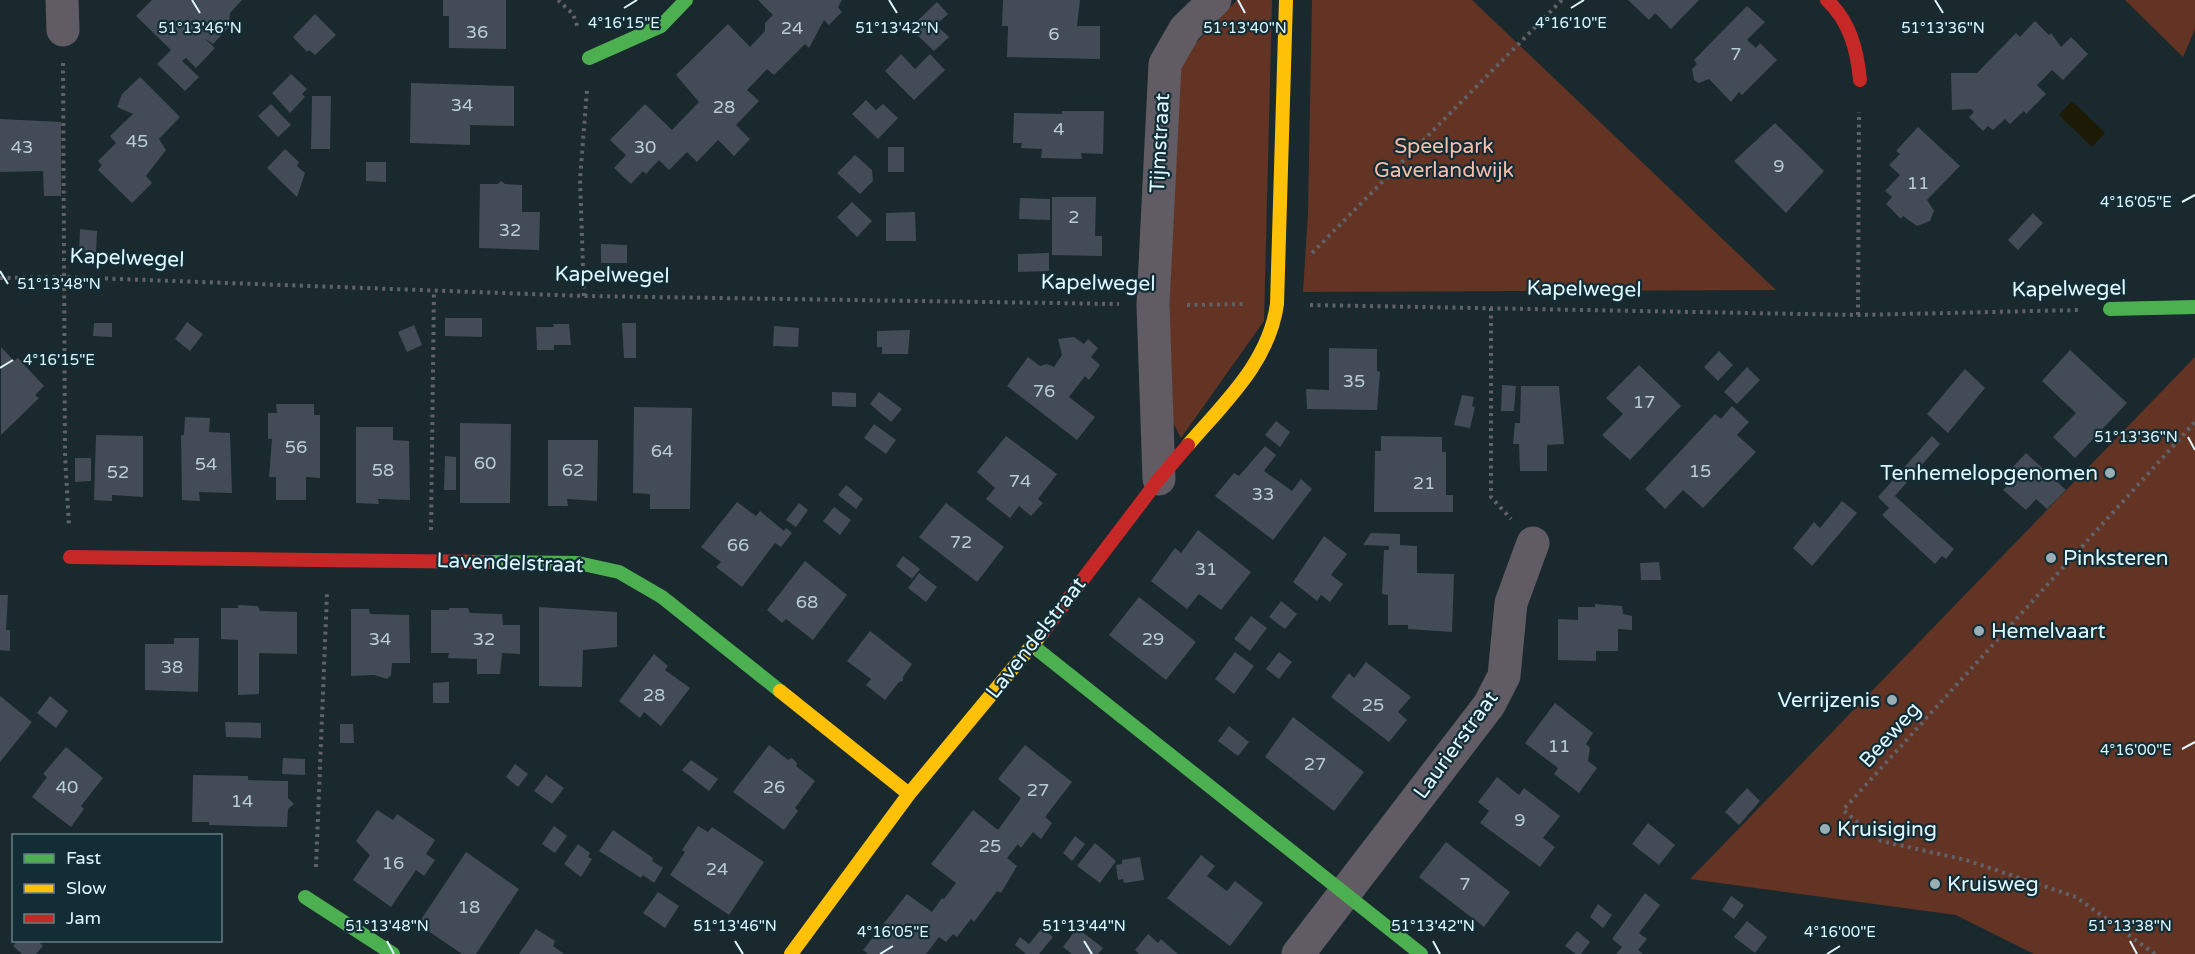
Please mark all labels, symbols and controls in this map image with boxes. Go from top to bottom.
text: 4°16'15"E [588,14,660,32]
text: 4°16'10"E [1535,14,1607,32]
house number: 24 [781,17,803,39]
text: 51°13'46"N [158,19,242,37]
text: 51°13'42"N [855,19,939,37]
text: 51°13'40"N [1203,19,1287,37]
text: 51°13'36"N [1901,19,1985,37]
house number: 36 [466,21,488,43]
house number: 6 [1048,23,1060,45]
house number: 7 [1730,43,1742,65]
street label: Tijmstraat [1145,92,1175,194]
house number: 34 [451,94,473,116]
house number: 28 [713,96,735,118]
house number: 4 [1053,118,1065,140]
house number: 45 [126,130,148,152]
park label: Speelpark Gaverlandwijk [1374,134,1514,183]
house number: 43 [11,136,33,158]
house number: 30 [634,136,656,158]
house number: 9 [1773,155,1785,177]
house number: 11 [1907,172,1929,194]
text: 4°16'05"E [2100,193,2172,211]
house number: 2 [1068,206,1080,228]
house number: 32 [499,219,521,241]
street label: Kapelwegel [69,244,185,272]
street label: Kapelwegel [554,261,670,289]
street label: Kapelwegel [1040,269,1156,297]
text: 51°13'48"N [17,275,101,293]
street label: Kapelwegel [1526,275,1642,303]
street label: Kapelwegel [2011,275,2127,303]
text: 4°16'15"E [23,351,95,369]
house number: 35 [1343,370,1365,392]
house number: 76 [1033,380,1055,402]
house number: 17 [1633,391,1655,413]
text: 51°13'36"N [2094,428,2178,446]
house number: 56 [285,436,307,458]
house number: 64 [651,440,673,462]
house number: 60 [474,452,496,474]
house number: 54 [195,453,217,475]
house number: 58 [372,459,394,481]
house number: 62 [562,459,584,481]
house number: 15 [1689,460,1711,482]
house number: 52 [107,461,129,483]
place label: Tenhemelopgenomen [1880,461,2098,486]
marker: Tenhemelopgenomen [2103,466,2117,480]
house number: 74 [1009,470,1031,492]
house number: 21 [1413,472,1435,494]
house number: 33 [1252,483,1274,505]
house number: 72 [950,531,972,553]
house number: 66 [727,534,749,556]
place label: Pinksteren [2063,546,2168,571]
street label: Lavendelstraat [436,548,584,578]
marker: Pinksteren [2044,551,2058,565]
house number: 31 [1195,558,1217,580]
street label: Lavendelstraat [981,572,1091,704]
house number: 68 [796,591,818,613]
place label: Hemelvaart [1991,619,2106,644]
marker: Hemelvaart [1972,624,1986,638]
house number: 34 [369,628,391,650]
house number: 32 [473,628,495,650]
house number: 29 [1142,628,1164,650]
house number: 38 [161,656,183,678]
house number: 28 [643,684,665,706]
street label: Laurierstraat [1408,686,1504,804]
place label: Verrijzenis [1778,688,1880,713]
marker: Verrijzenis [1885,693,1899,707]
house number: 25 [1362,694,1384,716]
street label: Beeweg [1854,697,1926,773]
house number: 11 [1548,735,1570,757]
text: 4°16'00"E [2100,741,2172,759]
house number: 27 [1304,753,1326,775]
house number: 40 [56,776,78,798]
house number: 26 [763,776,785,798]
house number: 27 [1027,779,1049,801]
house number: 14 [231,790,253,812]
house number: 9 [1514,809,1526,831]
place label: Kruisiging [1837,817,1937,842]
marker: Kruisiging [1818,822,1832,836]
legend [12,834,222,942]
house number: 25 [979,835,1001,857]
text: Fast [66,847,101,869]
house number: 16 [382,852,404,874]
house number: 24 [706,858,728,880]
place label: Kruisweg [1947,872,2039,897]
house number: 7 [1459,873,1471,895]
text: Slow [66,877,107,899]
marker: Kruisweg [1928,877,1942,891]
house number: 18 [458,896,480,918]
text: Jam [66,907,101,929]
text: 51°13'48"N [345,917,429,935]
text: 51°13'46"N [693,917,777,935]
text: 51°13'44"N [1042,917,1126,935]
text: 51°13'42"N [1391,917,1475,935]
text: 51°13'38"N [2088,917,2172,935]
text: 4°16'05"E [857,923,929,941]
text: 4°16'00"E [1804,923,1876,941]

